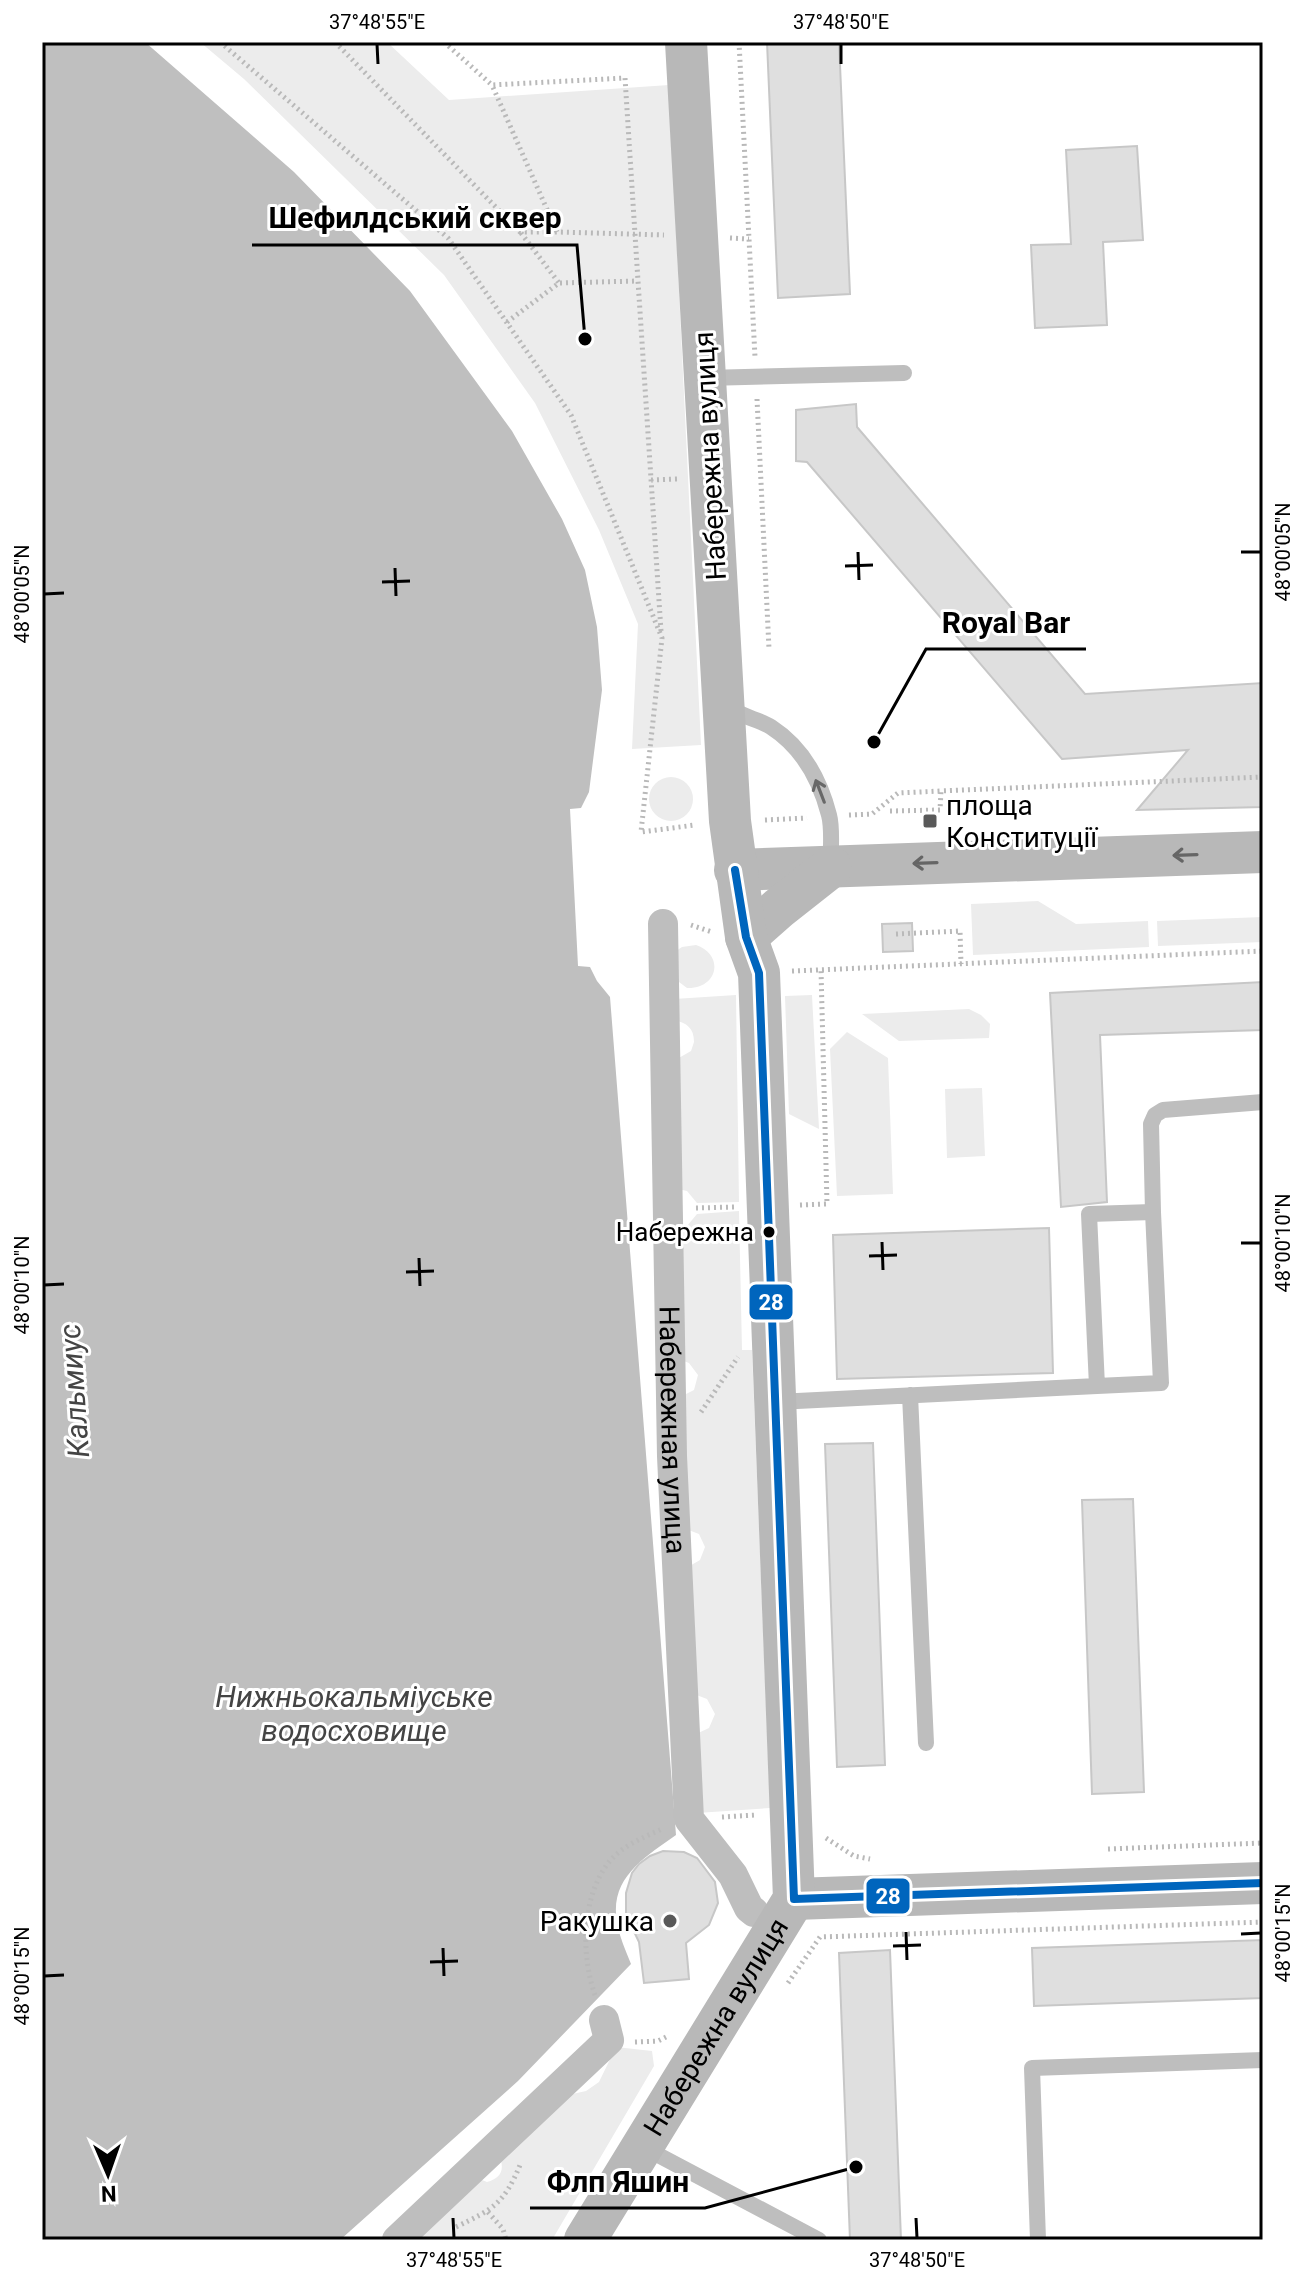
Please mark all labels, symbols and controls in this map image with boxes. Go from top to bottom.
text: 37°48'55"E [329,10,425,34]
text: 37°48'50"E [793,10,889,34]
callout: Шефилдський сквер [252,191,577,245]
text: Шефилдський сквер [268,200,562,235]
street label: Набережна вулиця [687,331,733,581]
text: 48°00'05"N [1271,502,1295,602]
text: 48°00'05"N [10,544,34,644]
callout: Royal Bar [926,595,1086,649]
text: Royal Bar [942,605,1070,640]
one-way arrow [812,779,826,803]
place label: площа Конституції [946,789,1098,854]
marker: площа Конституції [921,812,939,830]
one-way arrow [1172,847,1199,862]
one-way arrow [912,856,939,871]
text: 48°00'10"N [1271,1193,1295,1293]
place label: Набережна [616,1217,754,1247]
marker: Набережна [761,1224,777,1240]
text: 48°00'10"N [10,1235,34,1335]
line badge: 28 [748,1283,794,1321]
text: 28 [758,1290,784,1315]
street label: Набережная улица [653,1306,693,1555]
water label: Кальмиус [52,1323,96,1459]
water label: Нижньокальміуське водосховище [215,1679,493,1748]
line badge: 28 [865,1877,911,1915]
text: 48°00'15"N [1271,1883,1295,1983]
text: 28 [875,1884,901,1909]
place label: Ракушка [540,1905,654,1938]
street label: Набережна вулиця [637,1912,795,2142]
marker: Ракушка [661,1912,679,1930]
text: 48°00'15"N [10,1926,34,2026]
north arrow [68,2134,148,2214]
callout: Флп Яшин [530,2154,705,2208]
text: Флп Яшин [547,2164,689,2199]
text: N [100,2181,117,2206]
text: 37°48'55"E [406,2248,502,2272]
text: 37°48'50"E [869,2248,965,2272]

